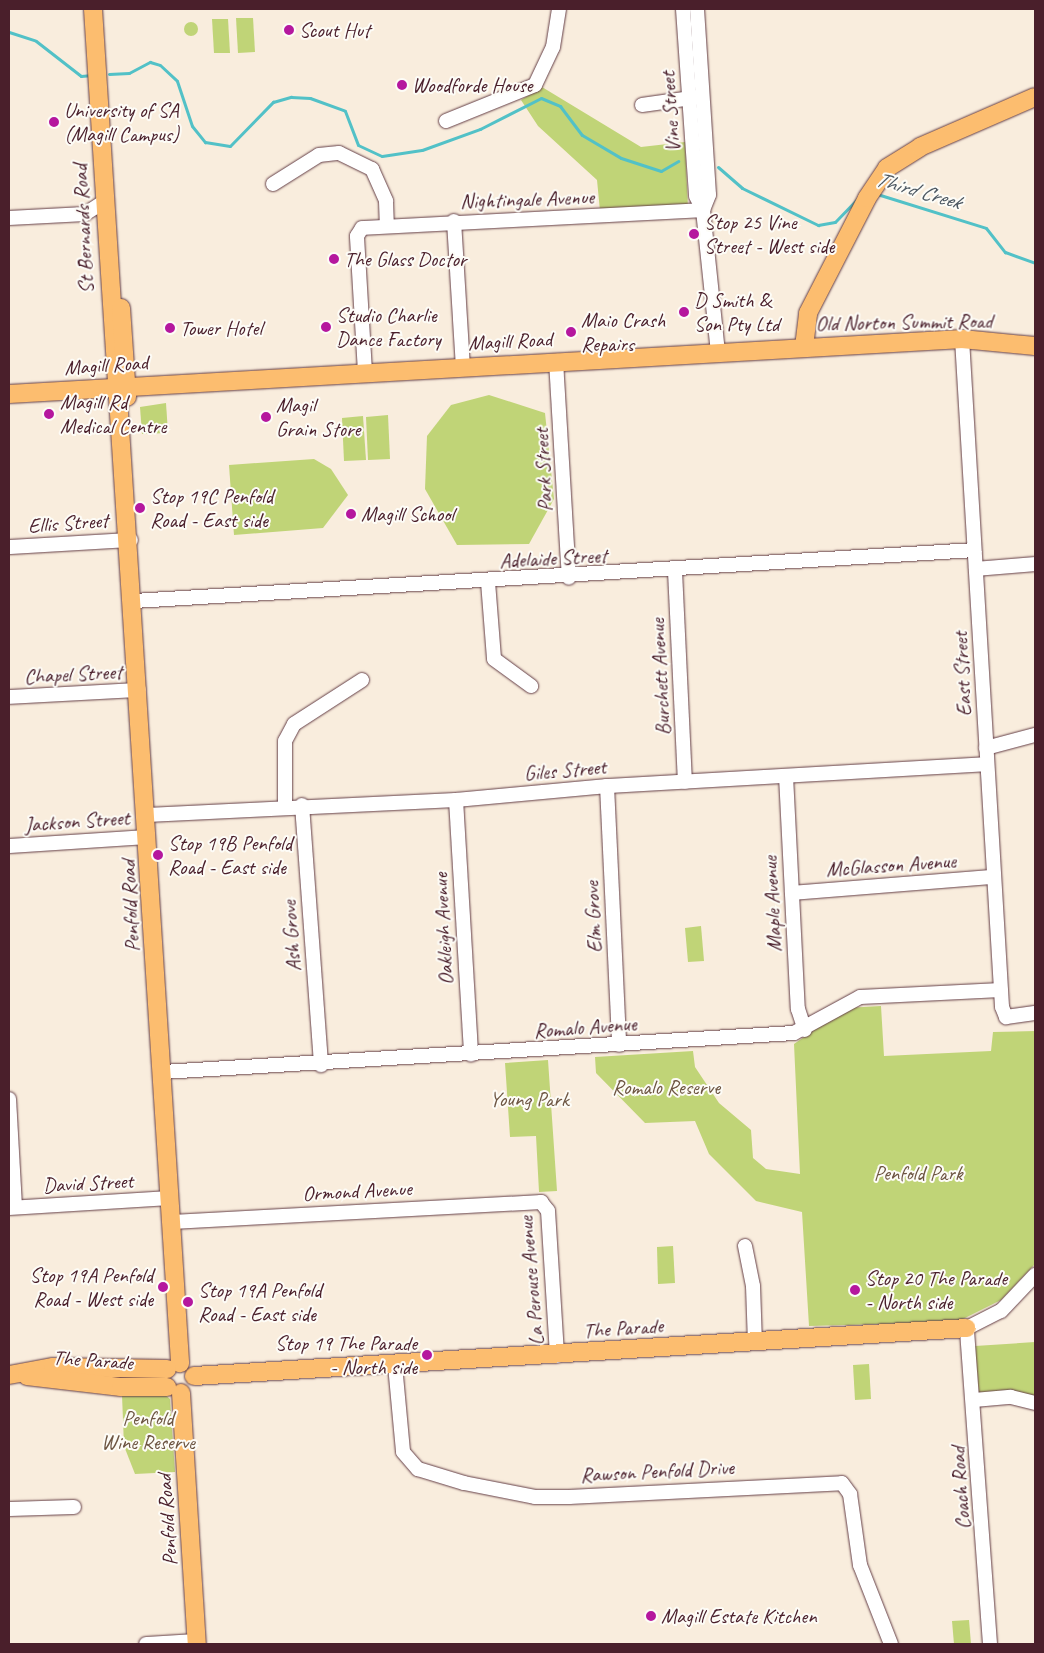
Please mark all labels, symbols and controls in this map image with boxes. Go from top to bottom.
place label: Scout Hut [299,17,370,43]
marker: Scout Hut [283,24,295,36]
street label: Vine Street [655,71,685,153]
place label: Woodforde House [412,72,532,98]
marker: Woodforde House [396,79,408,91]
place label: University of SA (Magill Campus) [64,97,179,147]
marker: University of SA (Magill Campus) [48,116,60,128]
street label: St Bernards Road [67,164,99,294]
water label: Third Creek [872,166,964,216]
street label: Nightingale Avenue [460,184,594,214]
place label: Stop 25 Vine Street - West side [704,209,834,259]
marker: Stop 25 Vine Street - West side [688,228,700,240]
place label: The Glass Doctor [344,246,467,272]
marker: The Glass Doctor [328,253,340,265]
place label: D Smith & Son Pty Ltd [694,287,779,337]
place label: Studio Charlie Dance Factory [336,302,441,352]
marker: D Smith & Son Pty Ltd [678,306,690,318]
place label: Maio Crash Repairs [581,307,665,357]
street label: Old Norton Summit Road [815,308,993,336]
place label: Tower Hotel [180,315,262,341]
marker: Studio Charlie Dance Factory [320,321,332,333]
marker: Tower Hotel [164,322,176,334]
street label: Magill Road [468,326,552,356]
marker: Maio Crash Repairs [565,326,577,338]
street label: Magill Road [64,350,148,380]
place label: Magill Rd Medical Centre [60,389,166,439]
place label: Magil Grain Store [276,392,361,442]
marker: Magill Rd Medical Centre [42,407,56,421]
marker: Magil Grain Store [260,411,272,423]
street label: Park Street [528,427,558,513]
place label: Stop 19C Penfold Road - East side [150,483,273,533]
place label: Magill School [361,501,454,527]
marker: Stop 19C Penfold Road - East side [134,502,146,514]
street label: Ellis Street [27,508,109,538]
marker: Magill School [345,508,357,520]
street label: Adelaide Street [499,543,607,573]
street label: Burchett Avenue [644,618,676,736]
street label: East Street [947,631,977,717]
street label: Chapel Street [23,659,123,689]
street label: Giles Street [523,754,607,786]
street label: Jackson Street [24,805,130,837]
place label: Stop 19B Penfold Road - East side [168,830,292,880]
street label: McGlasson Avenue [825,848,957,882]
marker: Stop 19B Penfold Road - East side [152,849,164,861]
street label: Maple Avenue [757,855,787,953]
street label: Penfold Road [115,860,145,952]
street label: Oakleigh Avenue [427,872,459,986]
street label: Elm Grove [579,881,607,953]
street label: Ash Grove [276,900,306,972]
street label: Romalo Avenue [533,1011,637,1043]
park label: Romalo Reserve [612,1074,720,1100]
park label: Young Park [489,1086,569,1112]
park label: Penfold Park [873,1160,963,1186]
street label: David Street [42,1168,134,1198]
street label: Ormond Avenue [302,1176,412,1206]
street label: La Perouse Avenue [513,1215,549,1347]
place label: Stop 19A Penfold Road - West side [30,1262,153,1312]
place label: Stop 20 The Parade - North side [865,1265,1008,1315]
place label: Stop 19A Penfold Road - East side [198,1277,321,1327]
marker: Stop 19A Penfold Road - West side [157,1281,169,1293]
marker: Stop 20 The Parade - North side [849,1284,861,1296]
marker: Stop 19A Penfold Road - East side [182,1296,194,1308]
street label: The Parade [582,1313,664,1343]
place label: Stop 19 The Parade - North side [274,1330,417,1380]
street label: The Parade [52,1345,134,1375]
marker: Stop 19 The Parade - North side [421,1349,433,1361]
park label: Penfold Wine Reserve [101,1405,195,1455]
street label: Coach Road [945,1446,975,1530]
street label: Rawson Penfold Drive [580,1454,734,1488]
street label: Penfold Road [151,1474,183,1566]
place label: Magill Estate Kitchen [661,1603,817,1629]
marker: Magill Estate Kitchen [645,1610,657,1622]

